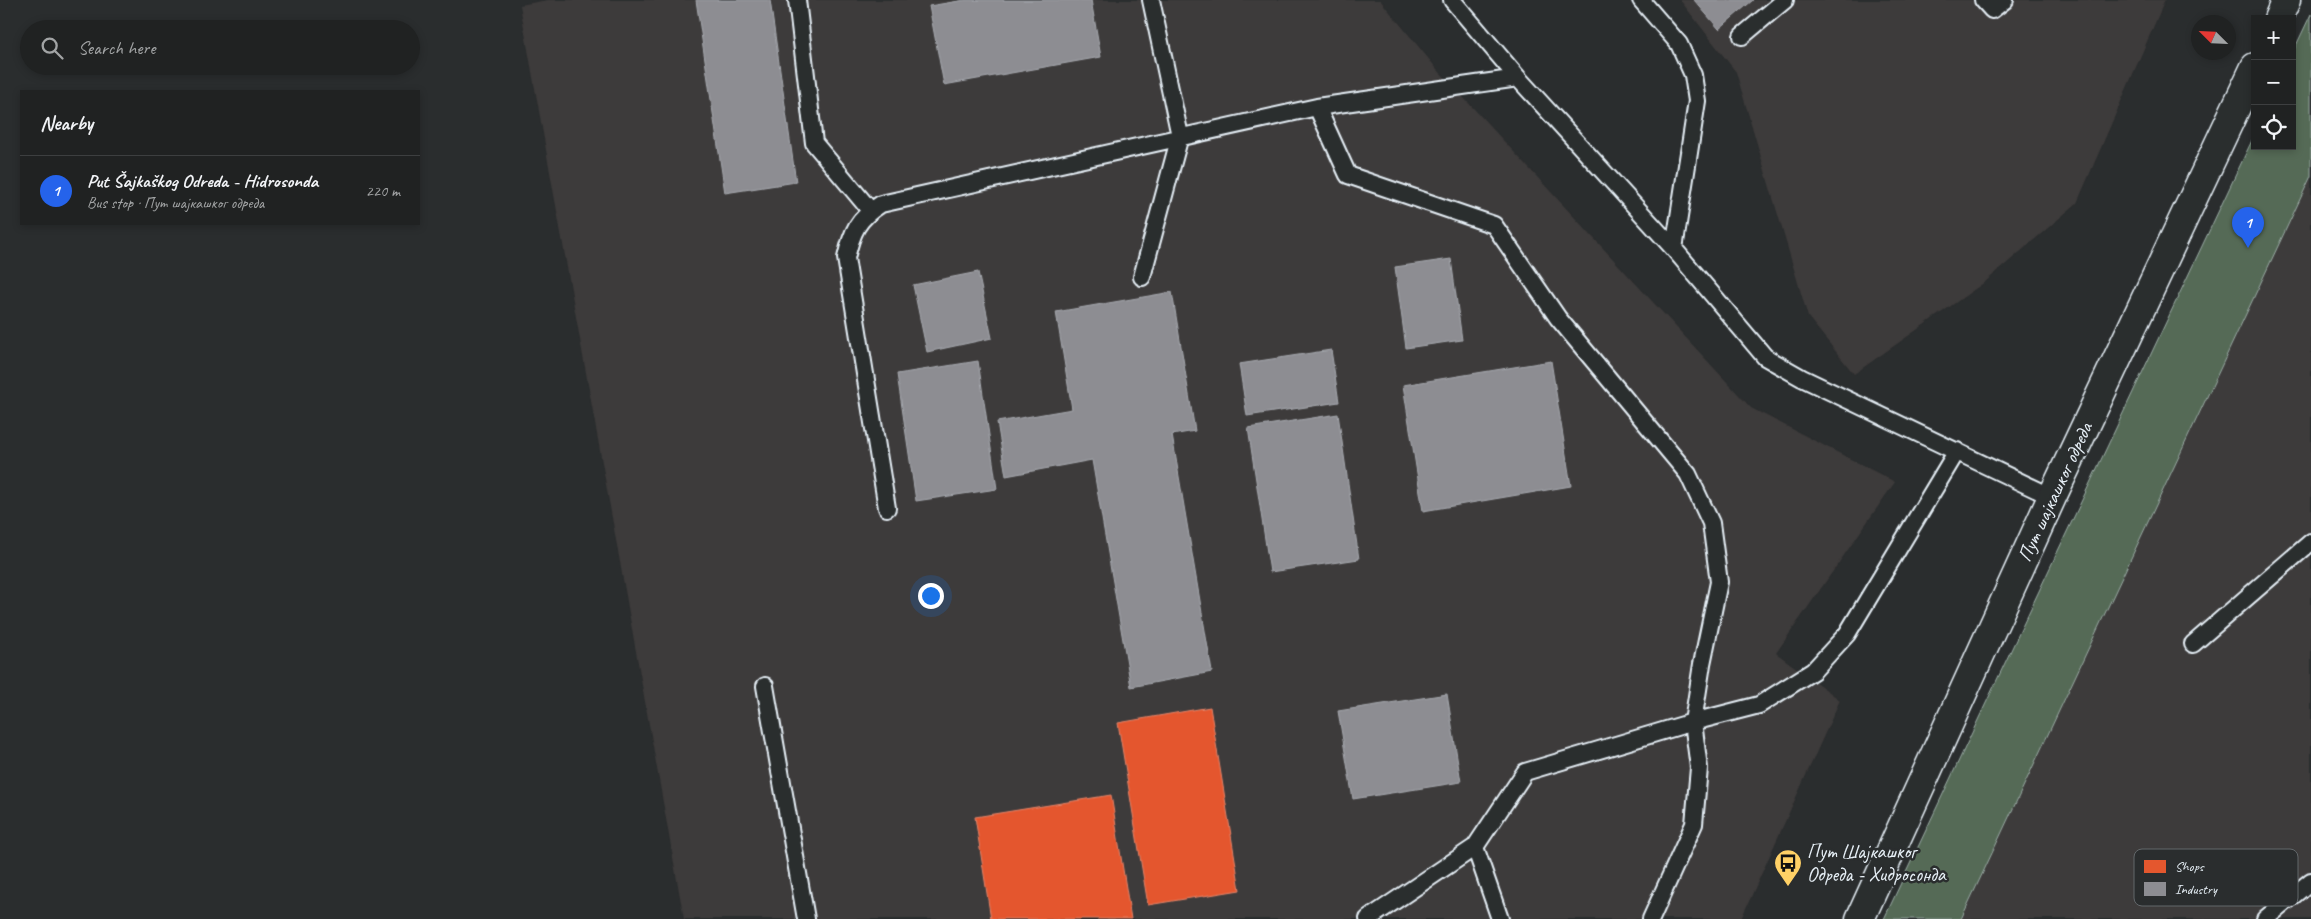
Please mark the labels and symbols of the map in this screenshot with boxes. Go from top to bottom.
north arrow [2191,15,2236,60]
pin: 1 [2232,207,2264,248]
street label: Пут шајкашког одреда [2012,417,2099,566]
your location [918,583,944,609]
place label: Пут Шајкашког Одреда - Хидросонда [1807,839,1947,887]
bus stop icon: Пут Шајкашког Одреда - Хидросонда [1773,848,1803,887]
legend [2134,849,2298,906]
text: Shops [2175,858,2205,875]
text: Industry [2175,881,2218,898]

